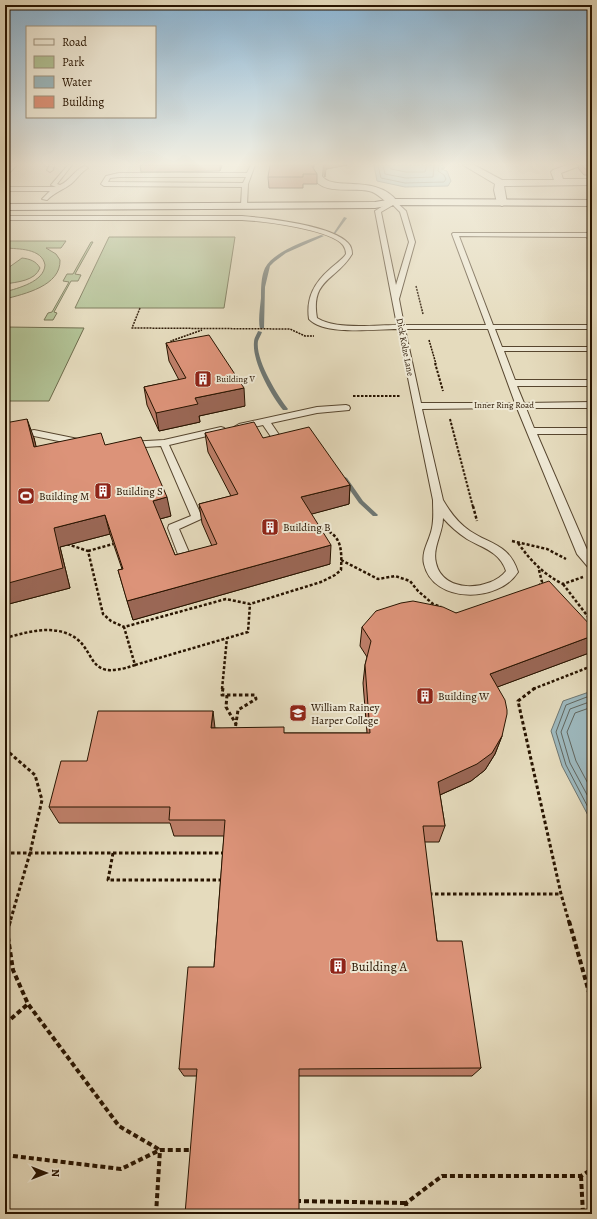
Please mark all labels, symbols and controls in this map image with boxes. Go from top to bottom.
legend [26,26,156,118]
text: Road [62,34,88,50]
text: Park [62,54,85,70]
text: Water [61,74,92,90]
text: Building [62,94,104,110]
street label: Dick Kolze Lane [394,317,416,377]
building icon: Building V [193,369,213,389]
place label: Building V [216,373,256,385]
street label: Inner Ring Road [474,399,534,411]
building icon: Building S [93,481,113,501]
place label: Building S [116,484,163,499]
sports icon: Building M [16,486,36,506]
place label: Building M [39,489,89,504]
building icon: Building B [260,517,280,537]
place label: Building B [283,520,331,535]
building icon: Building W [415,686,435,706]
place label: Building W [438,689,490,704]
place label: William Rainey Harper College [310,700,380,728]
school or university icon: William Rainey Harper College [288,703,308,723]
building icon: Building A [328,956,348,976]
place label: Building A [351,958,407,975]
north arrow [26,1153,66,1193]
text: N [48,1169,63,1177]

